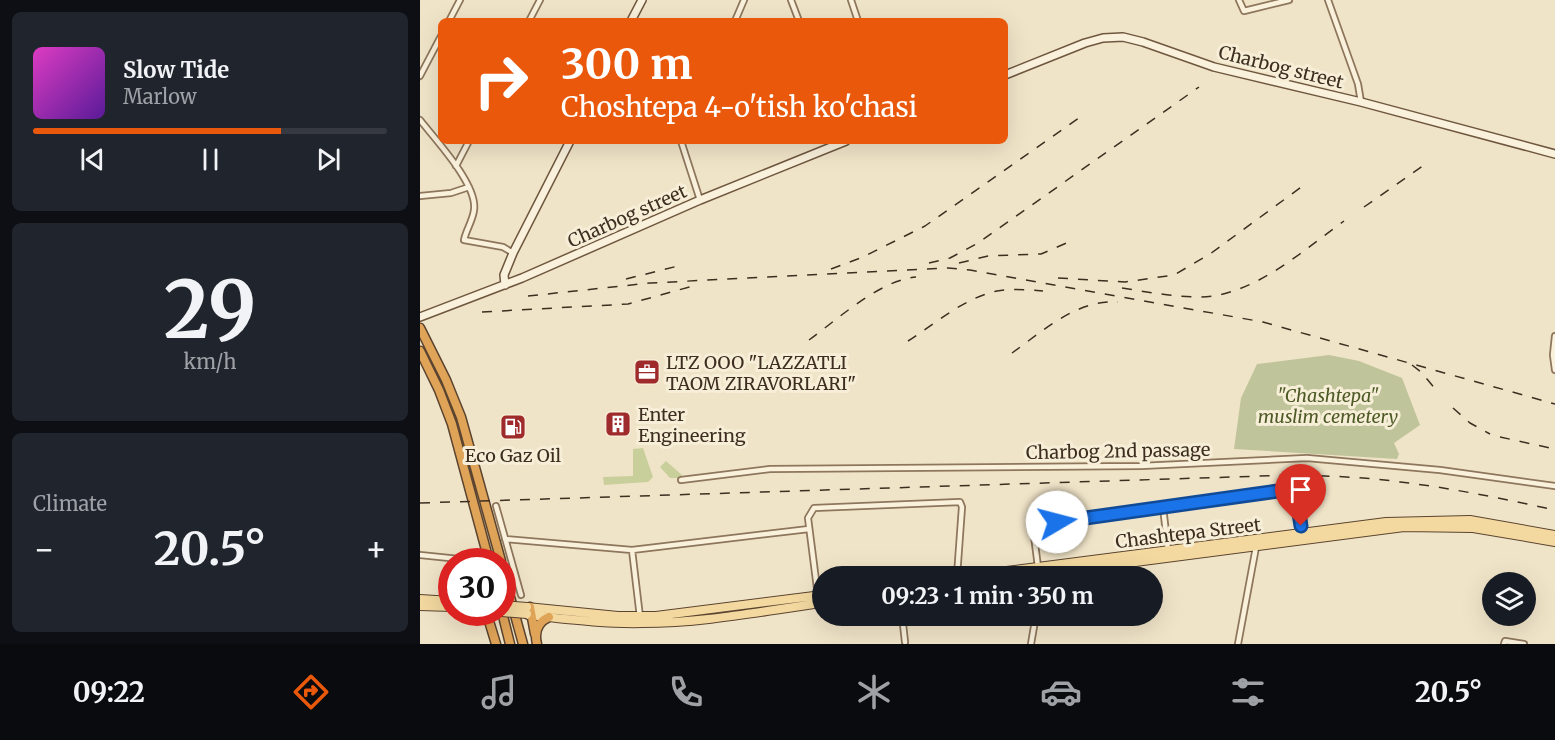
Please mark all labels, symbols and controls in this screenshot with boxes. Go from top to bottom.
text: 300 m [561,38,693,90]
street label: Charbog street [1216,40,1346,94]
icon: right [462,42,540,120]
text: Slow Tide [123,56,229,84]
text: Marlow [123,84,197,109]
text: Choshtepa 4-o'tish ko'chasi [561,90,917,124]
icon: previous [76,143,109,176]
icon: pause [194,143,227,176]
icon: next [312,143,345,176]
street label: Charbog street [564,179,690,253]
text: 29 [164,261,256,359]
text: km/h [184,349,236,374]
place label: LTZ OOO "LAZZATLI TAOM ZIRAVORLARI" [666,351,856,395]
office icon: LTZ OOO "LAZZATLI TAOM ZIRAVORLARI" [632,357,662,387]
park label: "Chashtepa" muslim cemetery [1258,384,1398,428]
place label: Enter Engineering [638,403,746,447]
building icon: Enter Engineering [603,409,633,439]
fuel station icon: Eco Gaz Oil [498,412,528,442]
street label: Charbog 2nd passage [1026,438,1210,464]
place label: Eco Gaz Oil [465,444,562,467]
pin [1275,464,1326,526]
icon: arrive [1284,473,1317,506]
position arrow [1025,490,1089,554]
text: Climate [33,491,107,516]
street label: Chashtepa Street [1114,513,1262,553]
text: 20.5° [154,521,266,577]
text: − [33,529,55,570]
text: + [365,529,387,570]
speed limit sign: 30 [438,548,516,626]
map controls [1482,572,1536,626]
button: layers [1482,572,1536,626]
text: 09:23 · 1 min · 350 m [881,582,1094,610]
icon: directions [290,671,332,713]
icon: music [478,671,520,713]
icon: phone [665,671,707,713]
icon: climate [853,671,895,713]
icon: car [1040,671,1082,713]
icon: filters [1227,671,1269,713]
text: 09:22 [73,675,145,709]
text: 20.5° [1415,675,1482,709]

